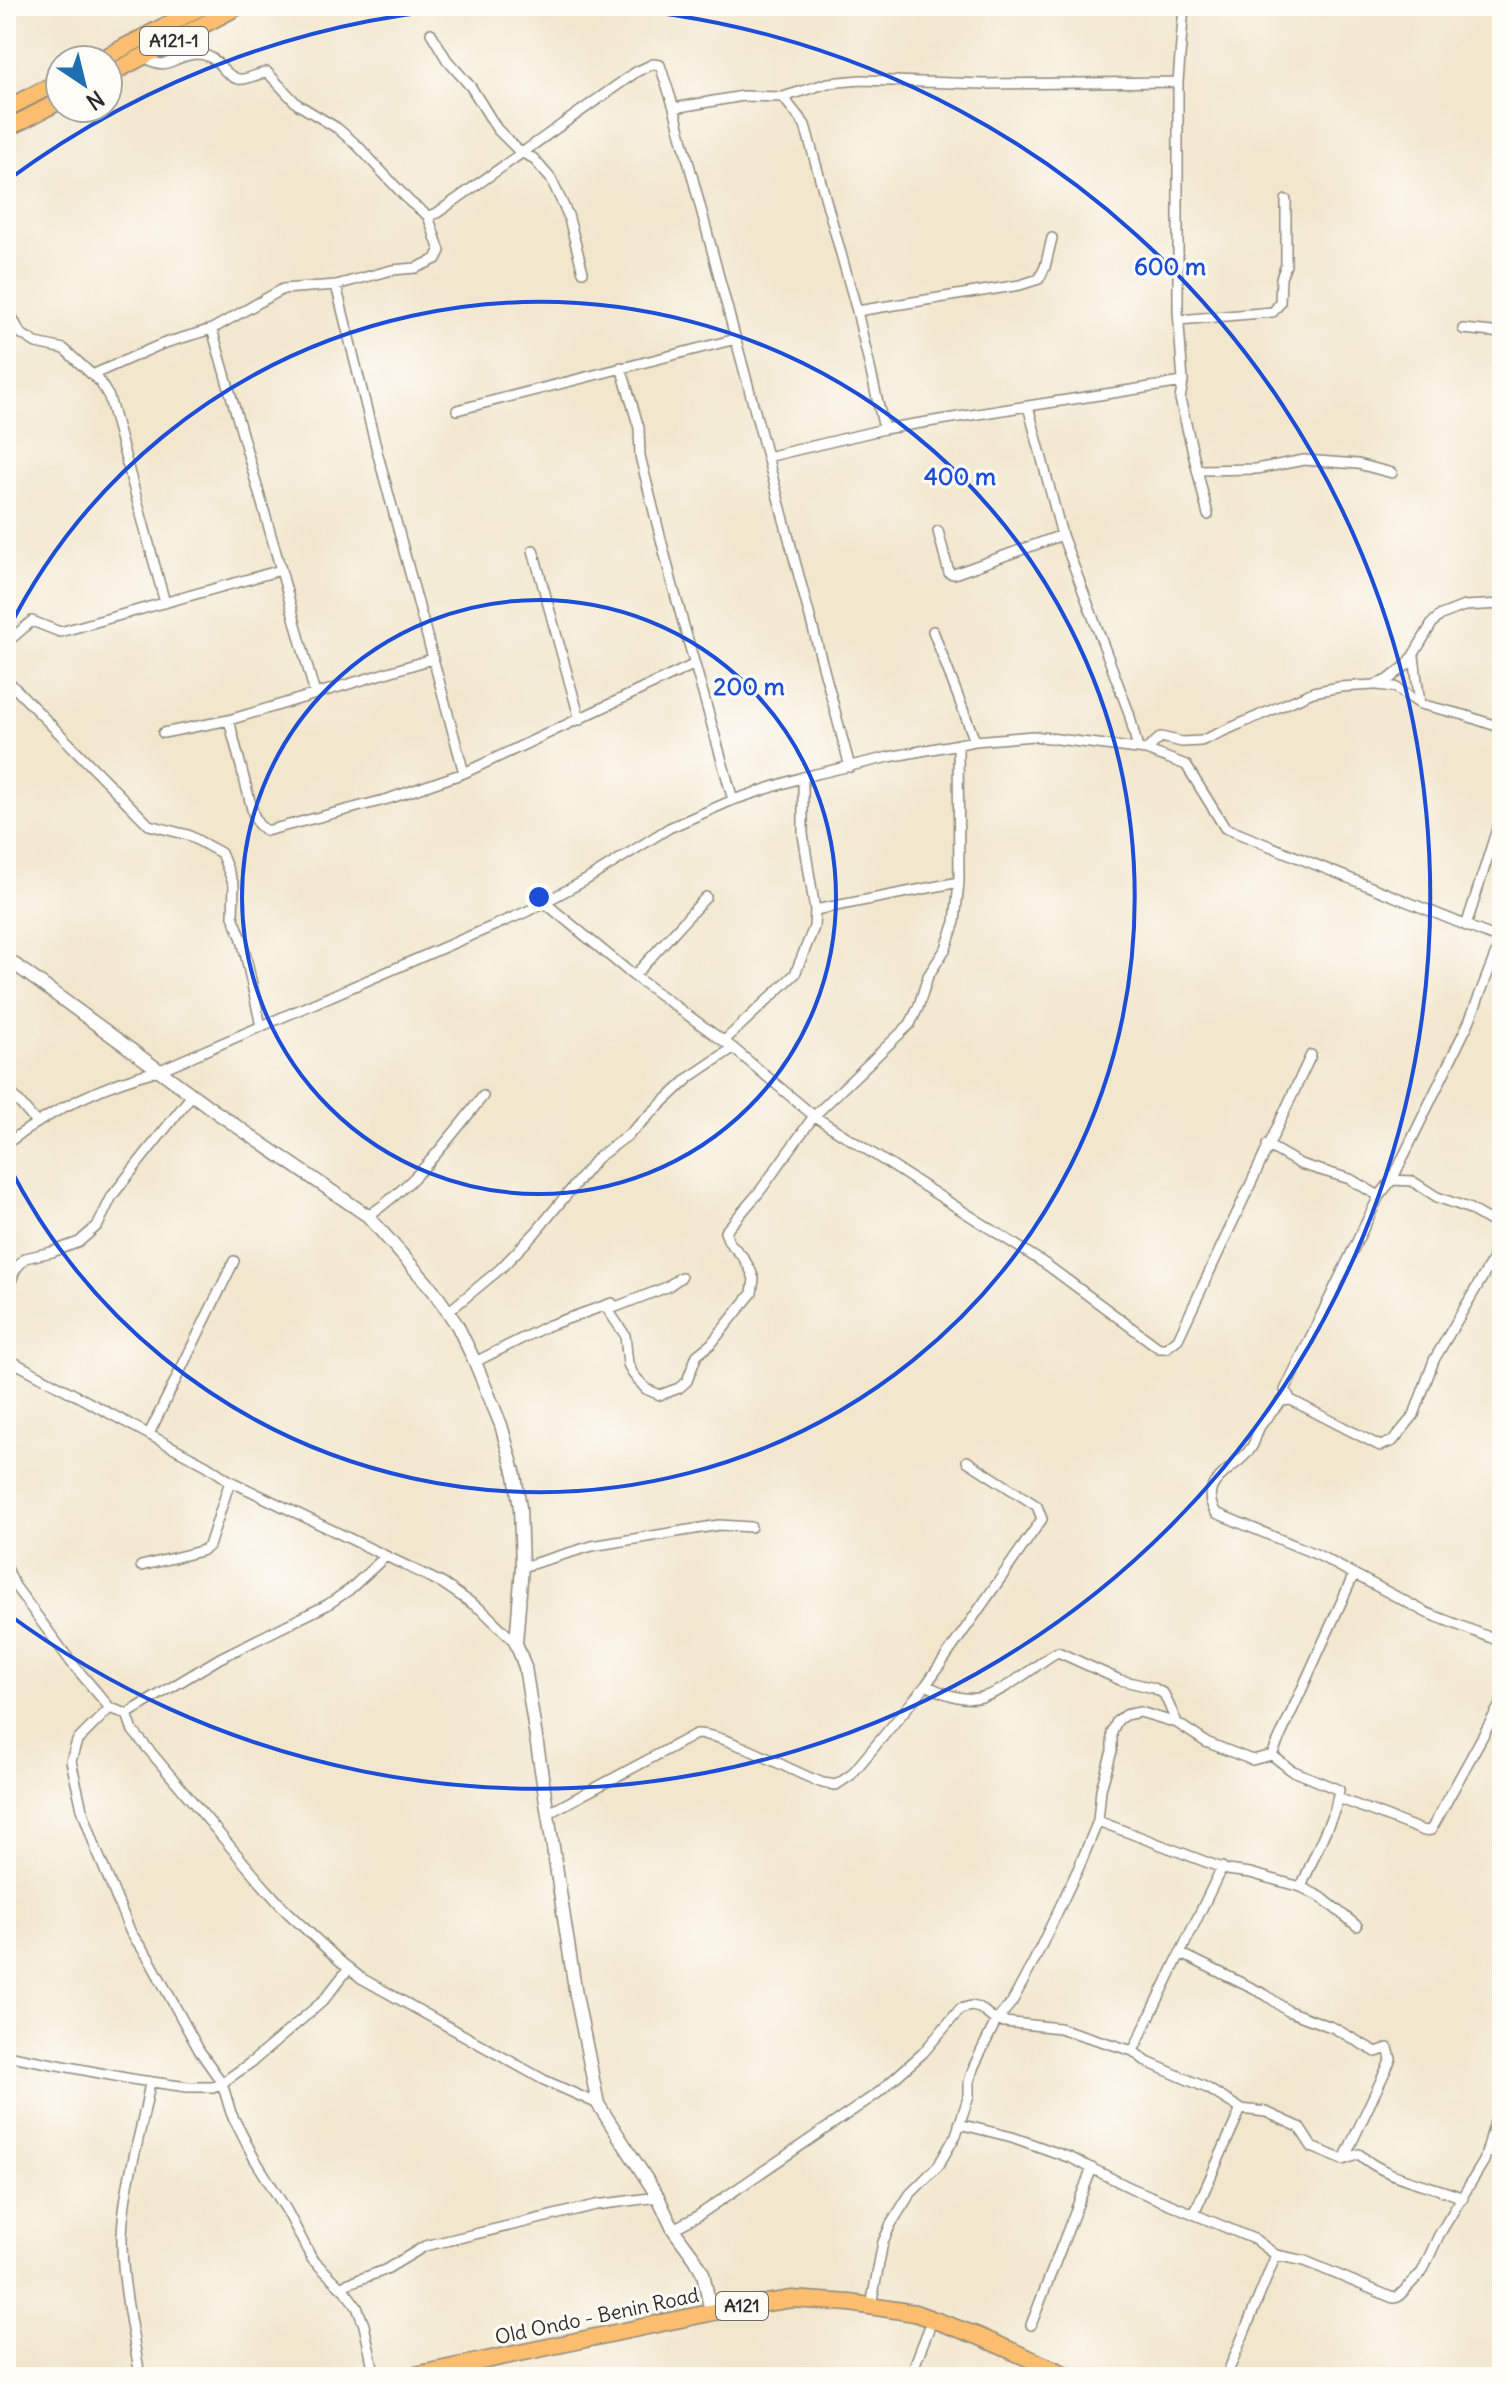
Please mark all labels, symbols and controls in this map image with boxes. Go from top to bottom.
road number: A121-1 [140,27,208,55]
north arrow [44,44,124,124]
text: N [81,85,110,116]
text: 600 m [1134,251,1206,281]
text: 400 m [924,461,996,491]
text: 200 m [713,671,785,701]
centre of rings [525,883,553,911]
street label: Old Ondo - Benin Road [493,2282,701,2349]
road number: A121 [716,2292,768,2320]

